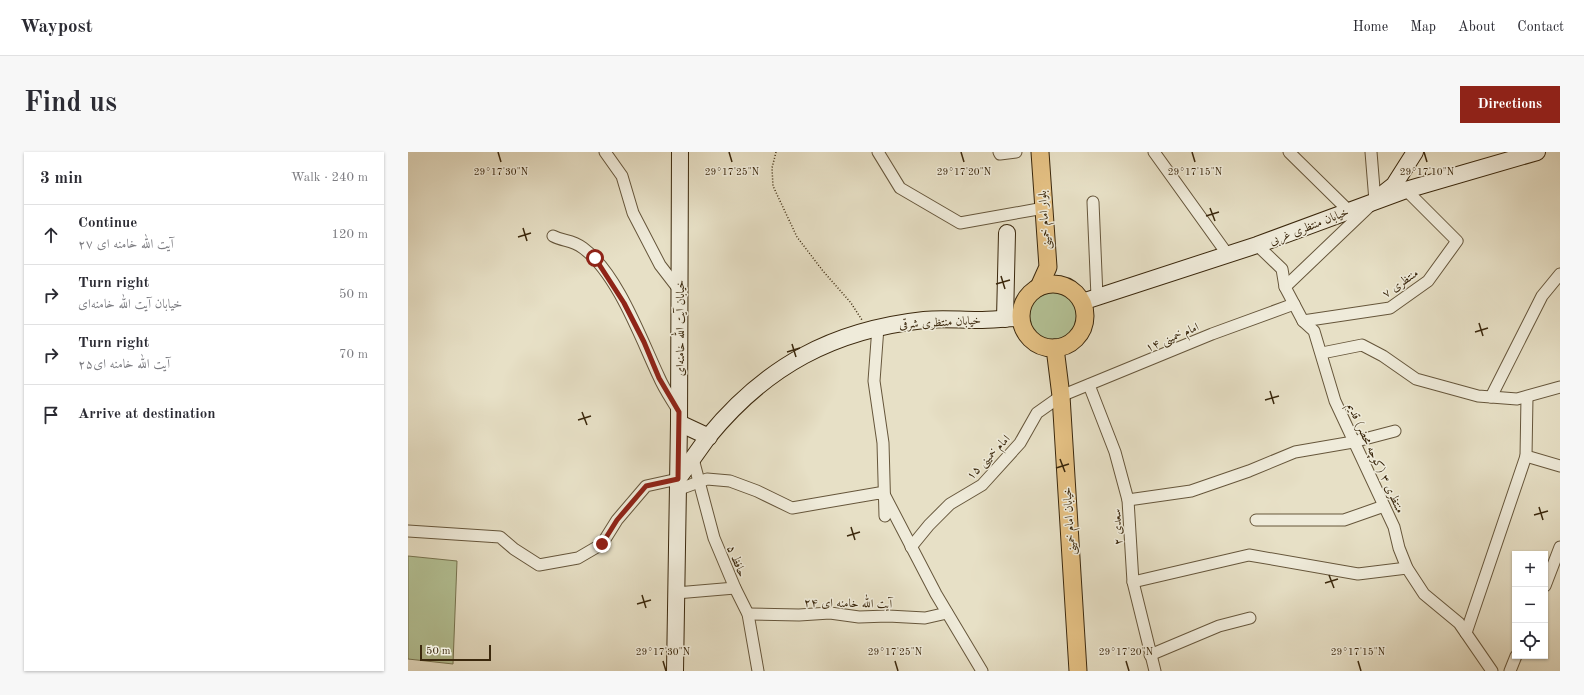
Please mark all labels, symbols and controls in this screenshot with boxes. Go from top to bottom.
text: Waypost [20,18,93,37]
text: Home [1353,20,1388,34]
text: Map [1410,20,1436,34]
text: About [1458,20,1495,34]
text: Contact [1517,20,1564,34]
button: Directions [1460,86,1560,123]
text: Find us [24,90,117,118]
text: 29°17'30"N [474,167,529,177]
text: 29°17'25"N [705,167,760,177]
text: 29°17'20"N [937,167,992,177]
text: 29°17'15"N [1168,167,1223,177]
text: 29°17'10"N [1400,167,1455,177]
text: 3 min [40,170,83,187]
text: Walk · 240 m [291,171,368,184]
street label: بلوار امام خمینی [1037,190,1057,250]
street label: خیابان منتظری غربی [1268,206,1351,249]
text: Continue [78,216,137,231]
icon: ahead [40,224,62,246]
text: 120 m [331,228,368,241]
text: آیت الله خامنه ای ۲۷ [78,238,174,251]
route start [586,249,604,267]
street label: منتظری ۷ [1380,267,1421,301]
text: Turn right [78,276,149,291]
street label: خیابان آیت الله خامنه‌ای [670,280,688,376]
icon: right [40,284,62,306]
text: 50 m [339,288,368,301]
text: خیابان آیت الله خامنه‌ای [78,298,182,311]
street label: خیابان منتظری شرقی [899,314,981,332]
street label: امام خمینی ۱۴ [1144,321,1203,358]
text: Turn right [78,336,149,351]
icon: right [40,344,62,366]
text: 70 m [339,348,368,361]
text: آیت الله خامنه ای۲۵ [78,358,170,371]
street label: منتظری ۳ (کوچه محضر) قدیم [1341,401,1407,517]
icon: arrive [40,404,62,426]
text: Arrive at destination [78,407,216,422]
street label: امام خمینی ۱۵ [965,433,1016,485]
street label: خیابان امام خمینی [1062,486,1082,555]
street label: سعدی ۲ [1111,508,1125,545]
route end [593,535,611,553]
street label: حافظ ۵ [724,543,749,579]
map controls [1512,551,1548,659]
button: + [1512,551,1548,587]
button: − [1512,587,1548,623]
street label: آیت الله خامنه ای ۲۴ [804,592,894,612]
button: locate [1512,623,1548,659]
scale bar [420,643,491,662]
text: 50 m [426,646,451,657]
text: 29°17'30"N [636,647,691,657]
text: 29°17'25"N [868,647,923,657]
text: 29°17'20"N [1099,647,1154,657]
text: 29°17'15"N [1331,647,1386,657]

